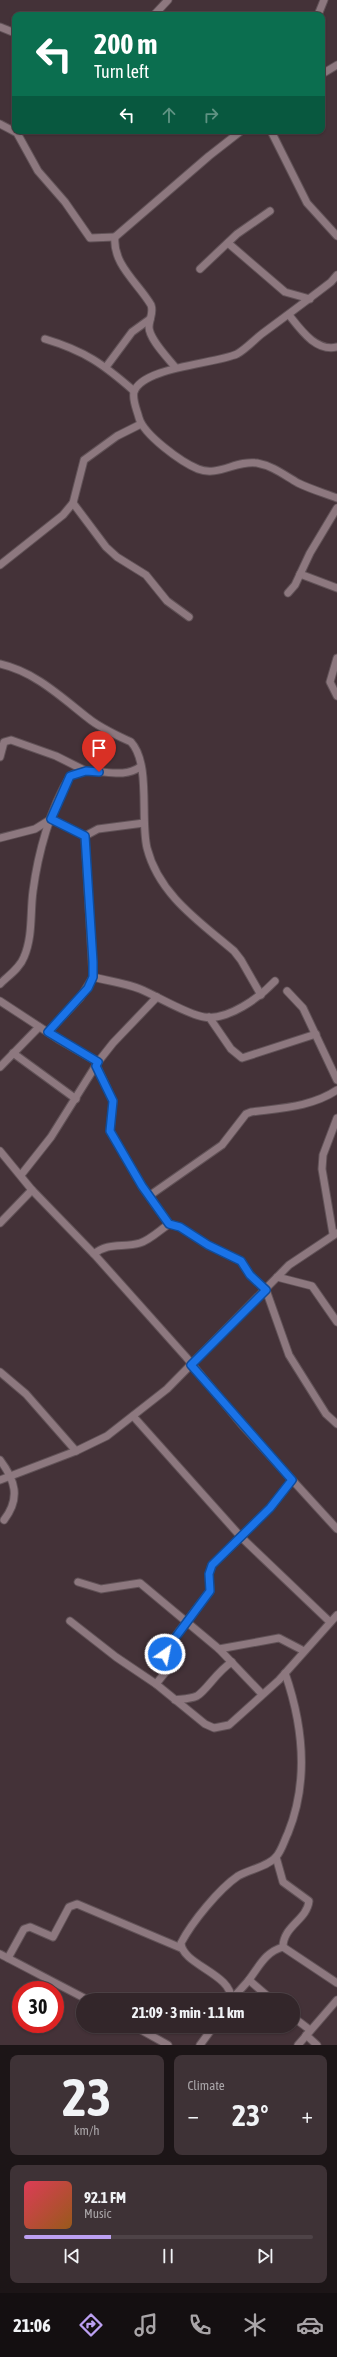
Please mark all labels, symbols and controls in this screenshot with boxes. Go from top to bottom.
icon: left [28,28,80,80]
text: 200 m [94,28,157,60]
text: Turn left [94,61,149,82]
icon: left [116,104,138,126]
icon: ahead [158,104,180,126]
icon: right [200,104,222,126]
pin [82,731,116,772]
icon: arrive [88,737,110,759]
position arrow [144,1633,186,1675]
speed limit sign: 30 [12,1981,64,2033]
text: 21:09 · 3 min · 1.1 km [132,2004,244,2021]
text: 23 [62,2067,111,2127]
text: Climate [188,2078,225,2093]
text: 23° [232,2098,268,2132]
text: − [188,2102,199,2128]
text: + [302,2102,313,2128]
text: km/h [74,2123,100,2138]
text: 92.1 FM [84,2189,126,2206]
text: Music [84,2206,111,2221]
icon: previous [61,2245,83,2267]
icon: pause [157,2245,179,2267]
icon: next [254,2245,276,2267]
icon: directions [77,2311,105,2339]
icon: music [132,2311,160,2339]
icon: phone [186,2311,214,2339]
icon: climate [241,2311,269,2339]
icon: car [296,2311,324,2339]
text: 21:06 [13,2315,51,2336]

